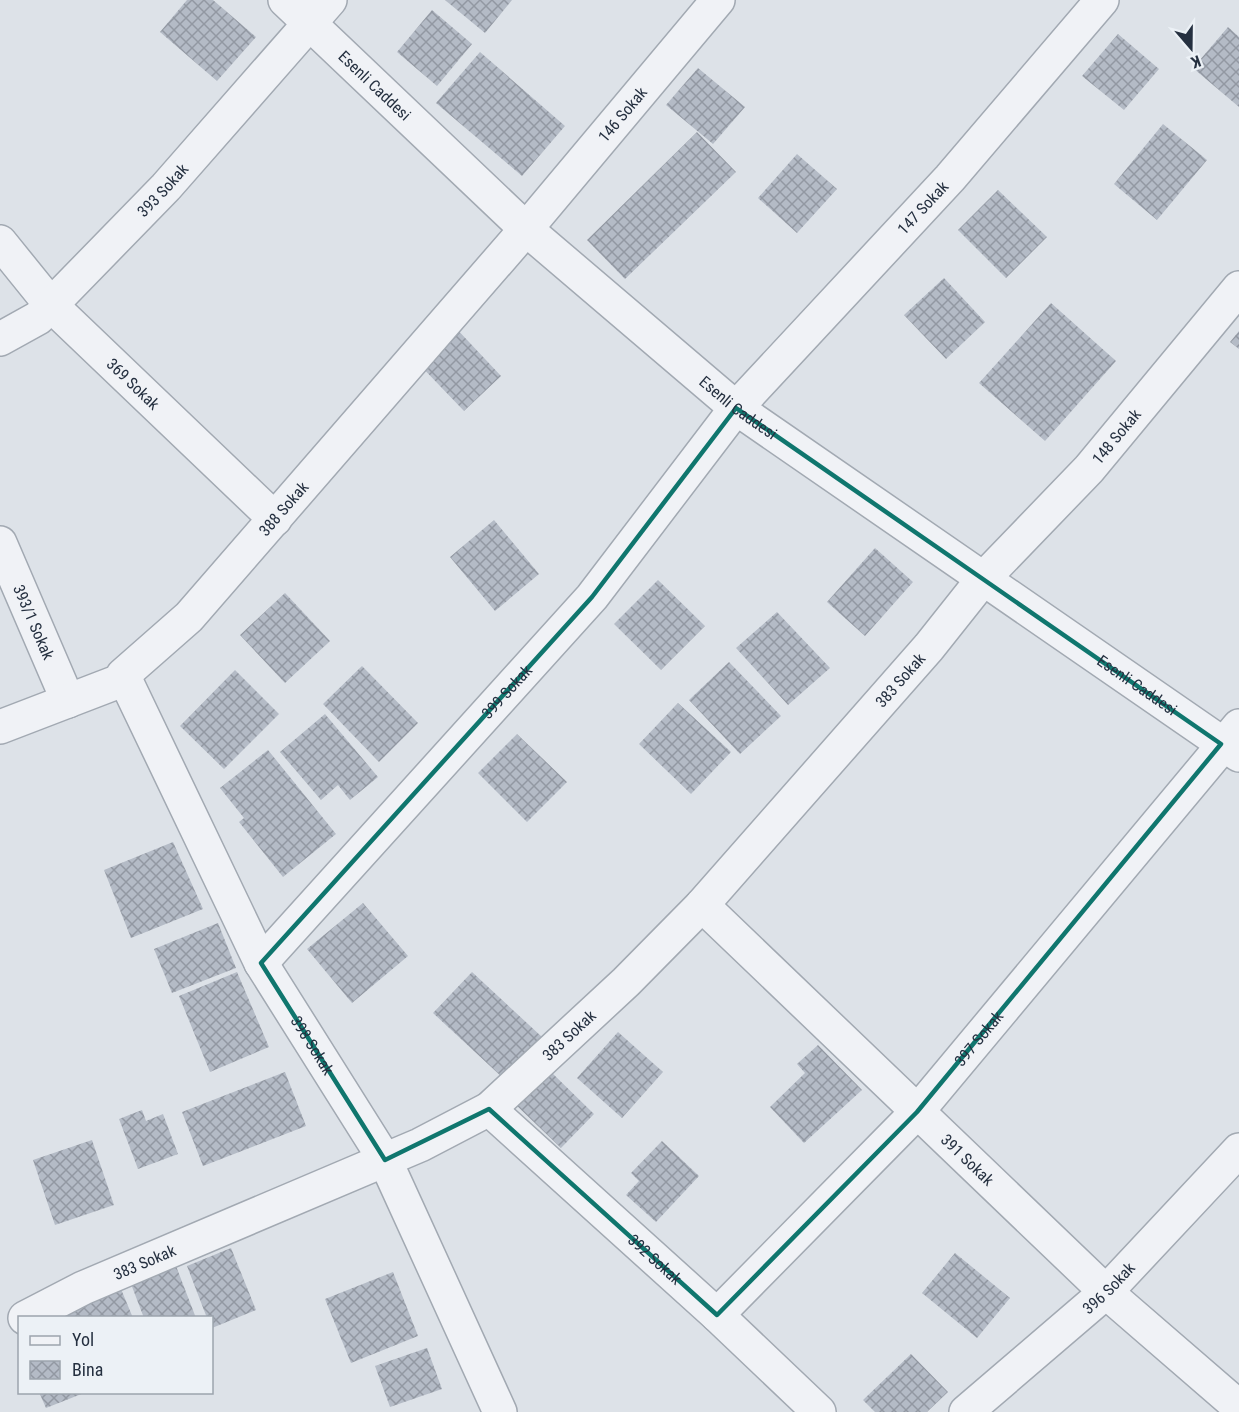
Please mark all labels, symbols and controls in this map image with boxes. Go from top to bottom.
north arrow [1161,18,1221,78]
street label: Esenli Caddesi [334,47,415,125]
text: K [1188,51,1203,72]
street label: 146 Sokak [594,83,652,146]
street label: 393 Sokak [133,159,193,221]
street label: 147 Sokak [894,177,953,238]
street label: 369 Sokak [103,354,164,414]
street label: Esenli Caddesi [696,372,781,443]
street label: 148 Sokak [1088,405,1145,468]
street label: 388 Sokak [255,477,313,540]
street label: 393/1 Sokak [9,582,58,663]
street label: 383 Sokak [872,649,930,711]
street label: Esenli Caddesi [1094,651,1181,719]
street label: 399 Sokak [478,661,537,723]
street label: 383 Sokak [539,1006,600,1065]
street label: 397 Sokak [951,1007,1008,1070]
street label: 398 Sokak [287,1013,338,1079]
street label: 391 Sokak [937,1130,998,1190]
street label: 392 Sokak [624,1230,686,1289]
street label: 383 Sokak [111,1240,179,1284]
street label: 396 Sokak [1079,1258,1139,1318]
legend [18,1316,213,1394]
text: Yol [72,1329,94,1350]
text: Bina [72,1359,103,1380]

